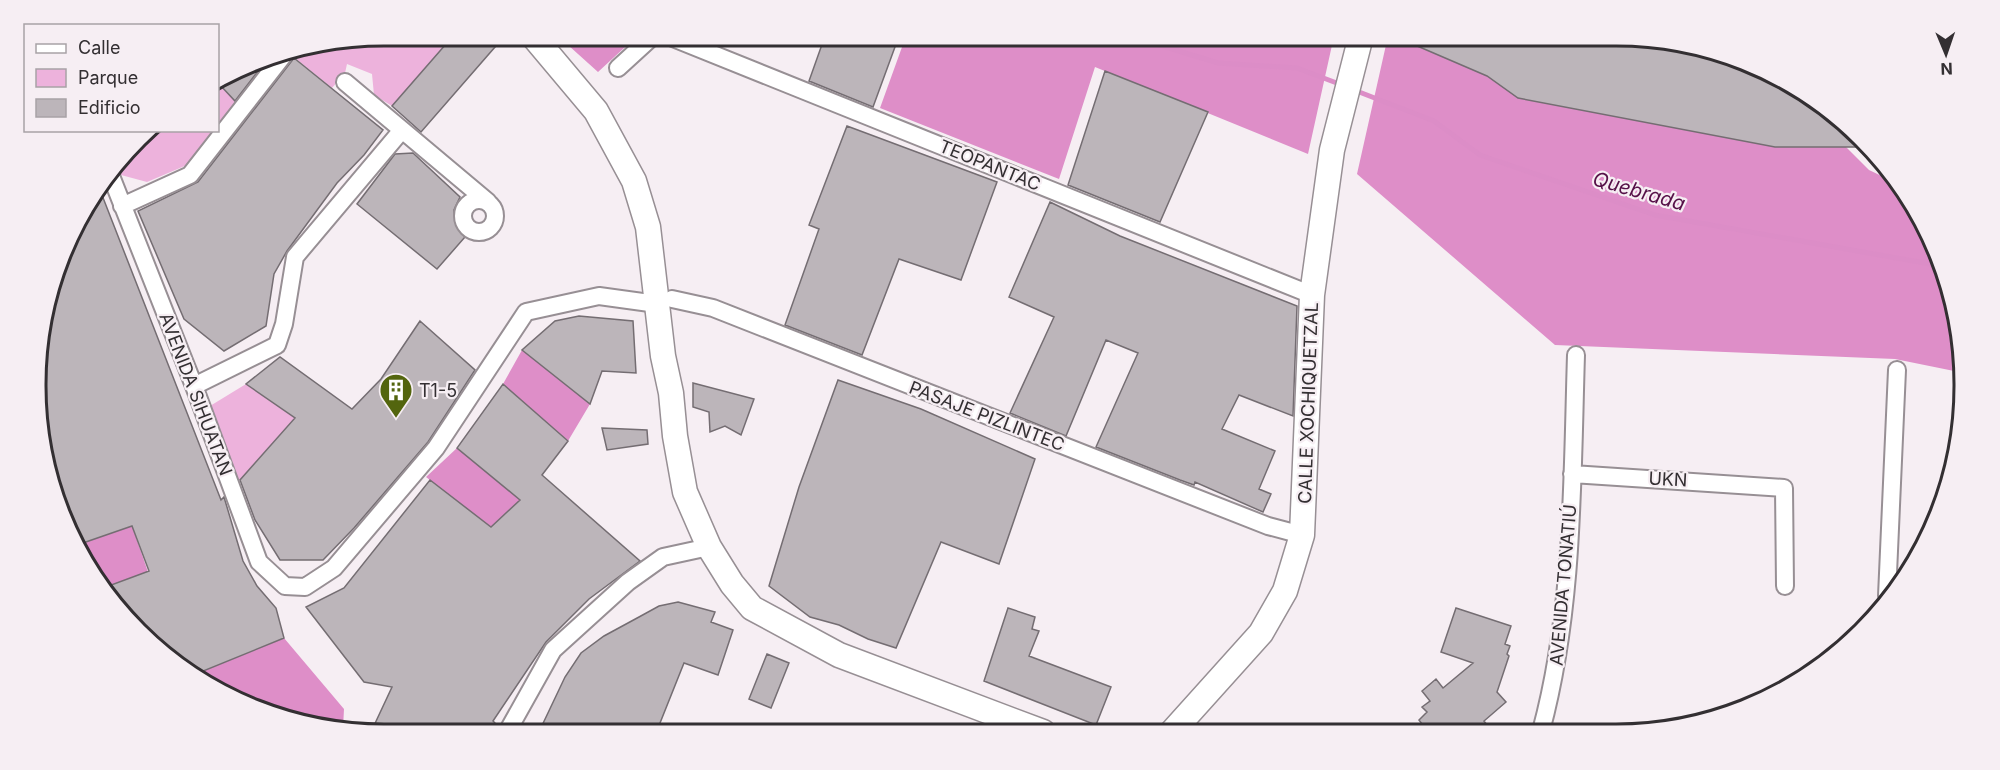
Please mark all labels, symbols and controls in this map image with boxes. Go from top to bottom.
legend [24,24,219,132]
north arrow [1916,24,1976,84]
text: Calle [78,37,120,58]
text: N [1940,59,1953,79]
text: Parque [78,67,138,88]
text: Edificio [78,97,141,118]
street label: TEOPANTAC [936,135,1044,195]
water label: Quebrada [1590,166,1688,216]
street label: CALLE XOCHIQUETZAL [1294,302,1322,504]
street label: AVENIDA SIHUATAN [155,310,237,478]
building icon: T1-5 [378,372,414,419]
street label: PASAJE PIZLINTEC [906,377,1068,455]
place label: T1-5 [419,380,457,401]
street label: UKN [1648,467,1688,491]
street label: AVENIDA TONATIÚ [1544,503,1581,667]

